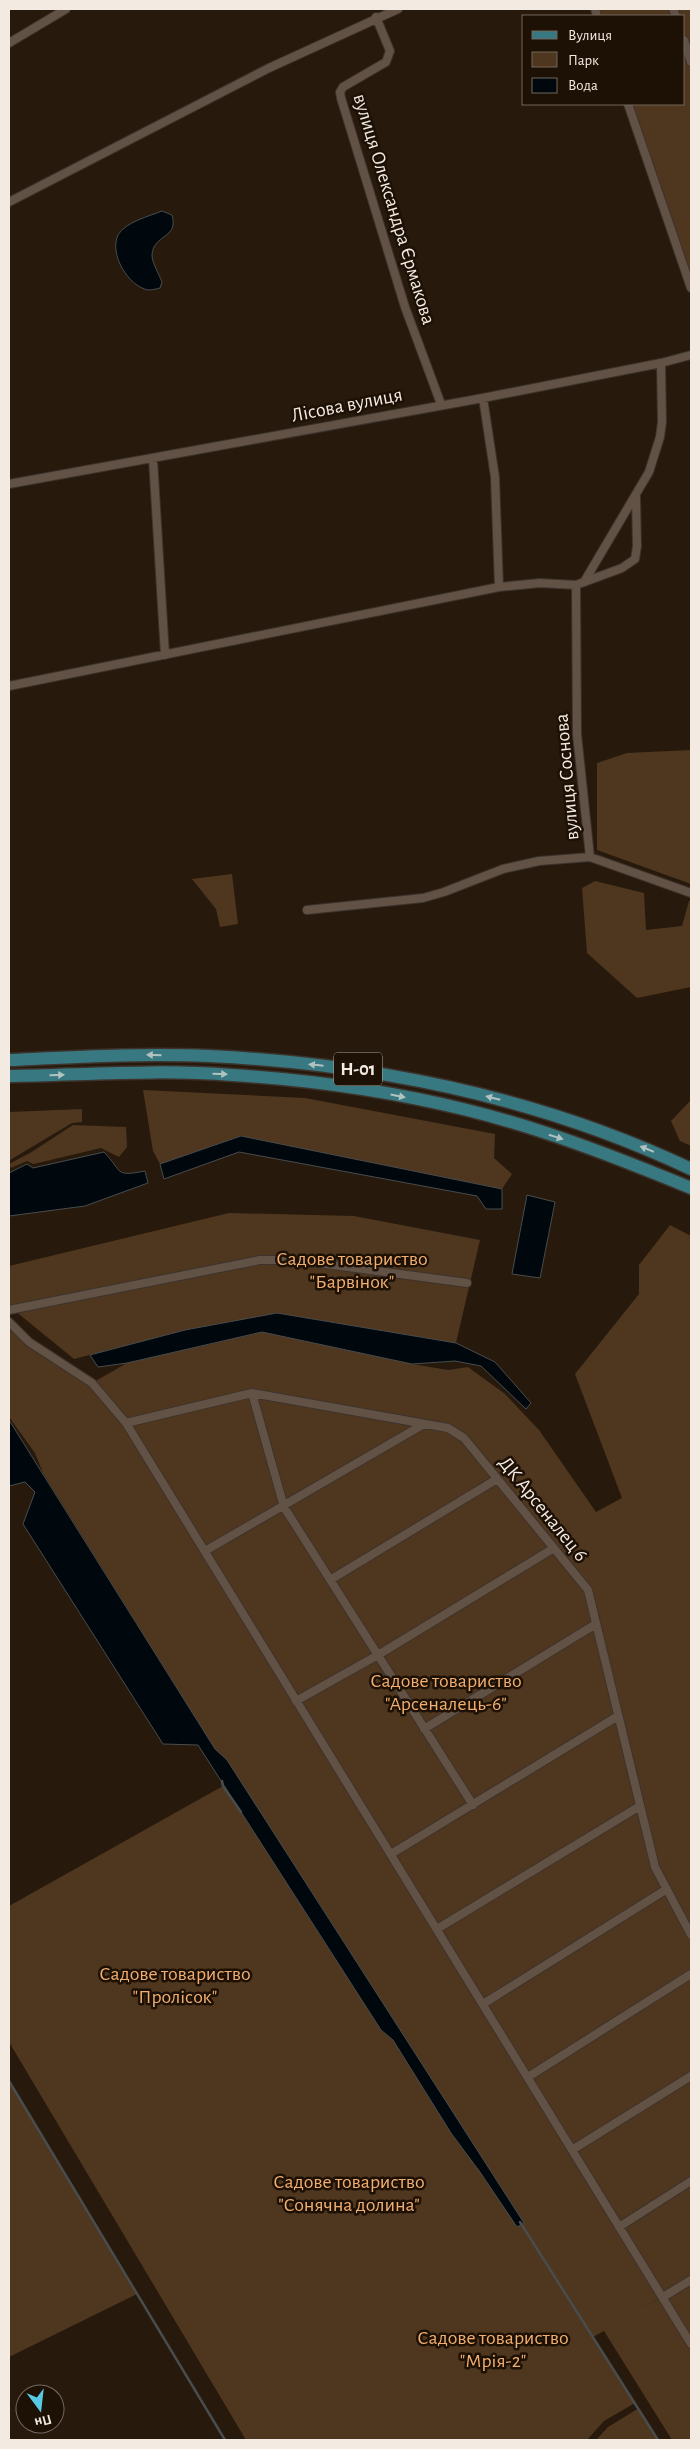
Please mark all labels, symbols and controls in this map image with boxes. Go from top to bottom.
legend [522,15,685,105]
text: Вулиця [568,28,612,43]
text: Парк [568,53,599,68]
text: Вода [568,78,598,93]
street label: вулиця Олександра Єрмакова [349,91,439,327]
street label: Лісова вулиця [290,384,404,426]
street label: вулиця Соснова [551,713,583,841]
one-way arrow [146,1051,162,1059]
road number: Н-01 [334,1052,382,1086]
one-way arrow [308,1061,324,1069]
one-way arrow [50,1071,66,1079]
one-way arrow [212,1071,228,1079]
one-way arrow [391,1092,406,1100]
one-way arrow [485,1094,500,1102]
one-way arrow [548,1134,563,1141]
one-way arrow [639,1145,654,1153]
park label: Садове товариство "Барвінок" [276,1249,428,1292]
street label: ДК Арсеналец 6 [495,1453,591,1565]
park label: Садове товариство "Арсеналець-6" [370,1671,522,1714]
park label: Садове товариство "Пролісок" [99,1964,251,2007]
park label: Садове товариство "Сонячна долина" [273,2172,425,2215]
park label: Садове товариство "Мрія-2" [417,2328,569,2371]
north arrow [15,2384,65,2434]
text: Пн [33,2412,53,2430]

